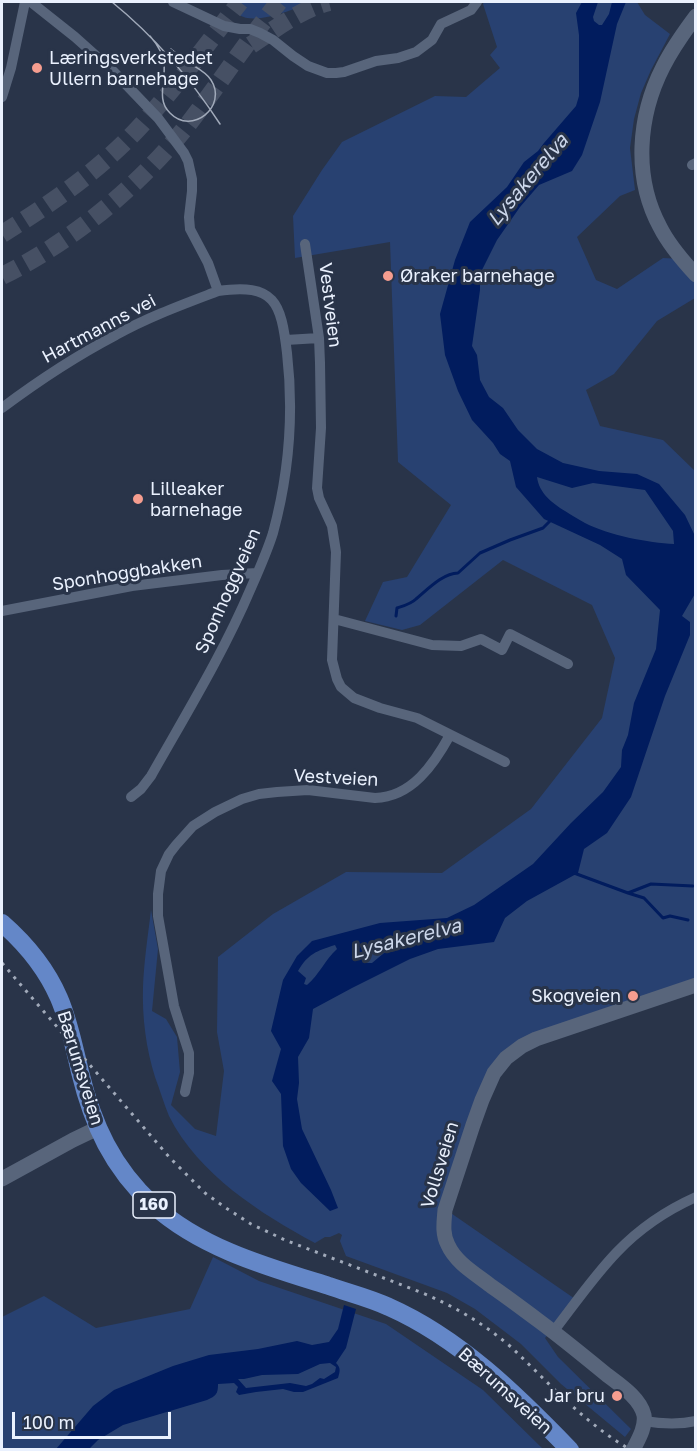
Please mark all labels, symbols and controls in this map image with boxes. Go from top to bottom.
place label: Læringsverkstedet Ullern barnehage [49,47,213,90]
marker: Læringsverkstedet Ullern barnehage [30,61,44,75]
water label: Lysakerelva [483,129,573,231]
street label: Vestveien [314,261,346,349]
place label: Øraker barnehage [400,265,555,287]
marker: Øraker barnehage [381,269,395,283]
street label: Hartmanns vei [38,290,160,368]
place label: Lilleaker barnehage [150,478,243,520]
marker: Lilleaker barnehage [131,492,145,506]
street label: Sponhoggveien [191,525,265,657]
street label: Sponhoggbakken [51,551,203,595]
street label: Vestveien [293,765,379,791]
water label: Lysakerelva [349,914,463,964]
place label: Skogveien [531,985,621,1007]
marker: Skogveien [626,989,640,1003]
street label: Bærumsveien [52,1008,108,1128]
street label: Vollsveien [417,1119,463,1211]
road number: 160 [133,1192,175,1218]
street label: Bærumsveien [454,1343,556,1439]
place label: Jar bru [544,1385,605,1407]
marker: Jar bru [610,1389,624,1403]
scale bar [15,1400,174,1438]
text: 100 m [23,1411,74,1433]

